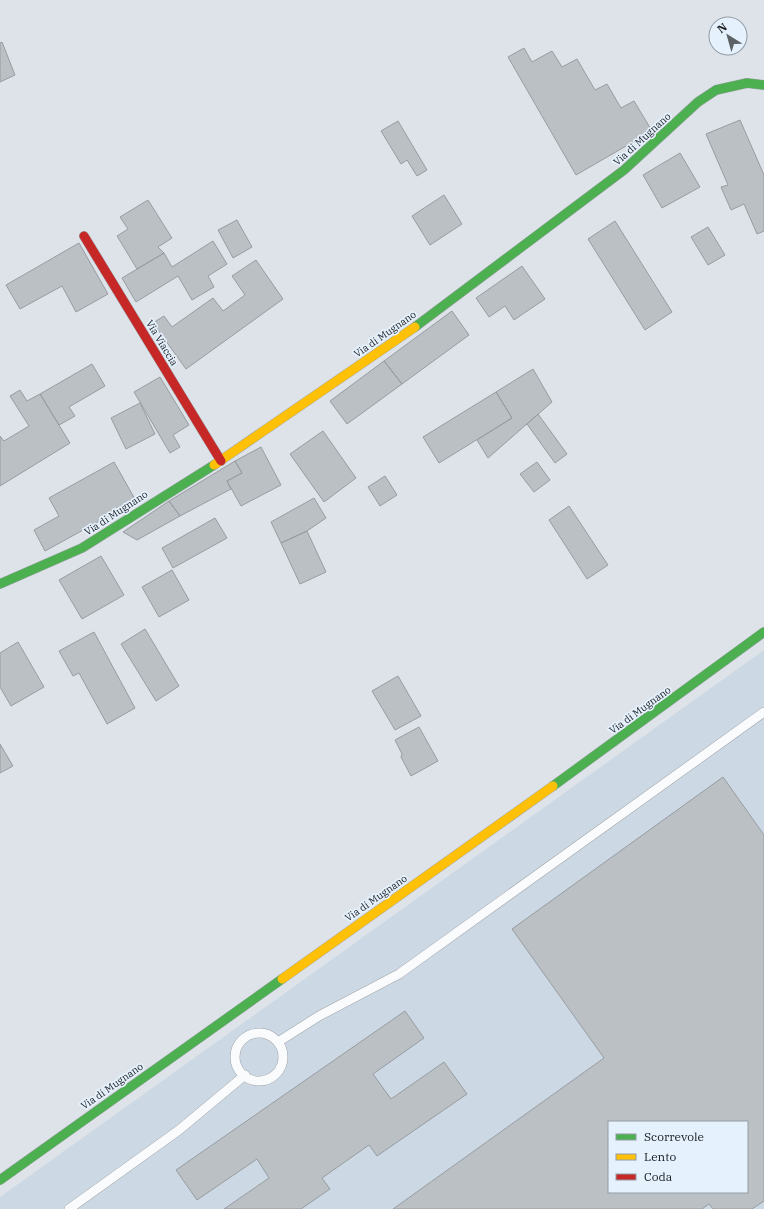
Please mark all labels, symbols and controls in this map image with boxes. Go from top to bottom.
north arrow [708,16,748,56]
text: N [714,20,730,36]
street label: Via di Mugnano [610,109,674,168]
street label: Via di Mugnano [351,307,419,360]
street label: Via Viaccia [143,318,181,369]
street label: Via di Mugnano [82,487,151,538]
street label: Via di Mugnano [607,683,674,737]
street label: Via di Mugnano [342,871,410,924]
street label: Via di Mugnano [78,1059,146,1112]
legend [608,1121,748,1193]
text: Scorrevole [644,1129,704,1144]
text: Lento [644,1149,676,1164]
text: Coda [644,1169,673,1184]

